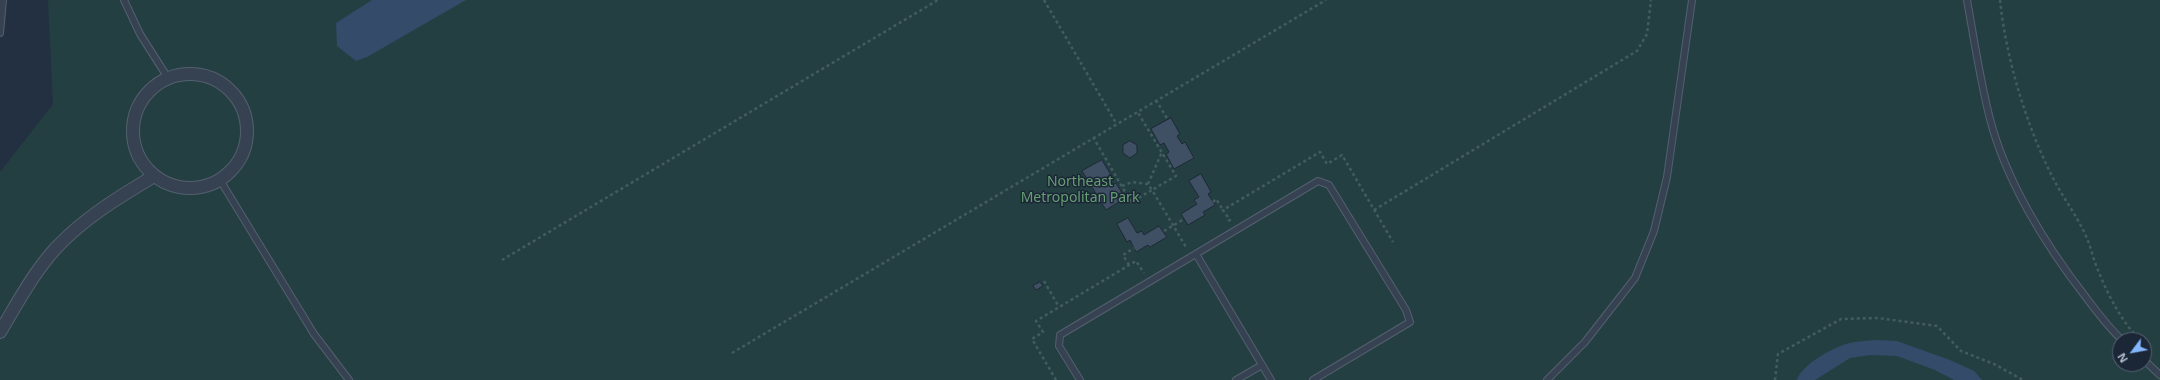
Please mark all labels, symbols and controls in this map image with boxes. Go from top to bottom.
park label: Northeast Metropolitan Park [1021,174,1139,206]
north arrow [2112,332,2152,372]
text: N [2114,350,2131,366]

